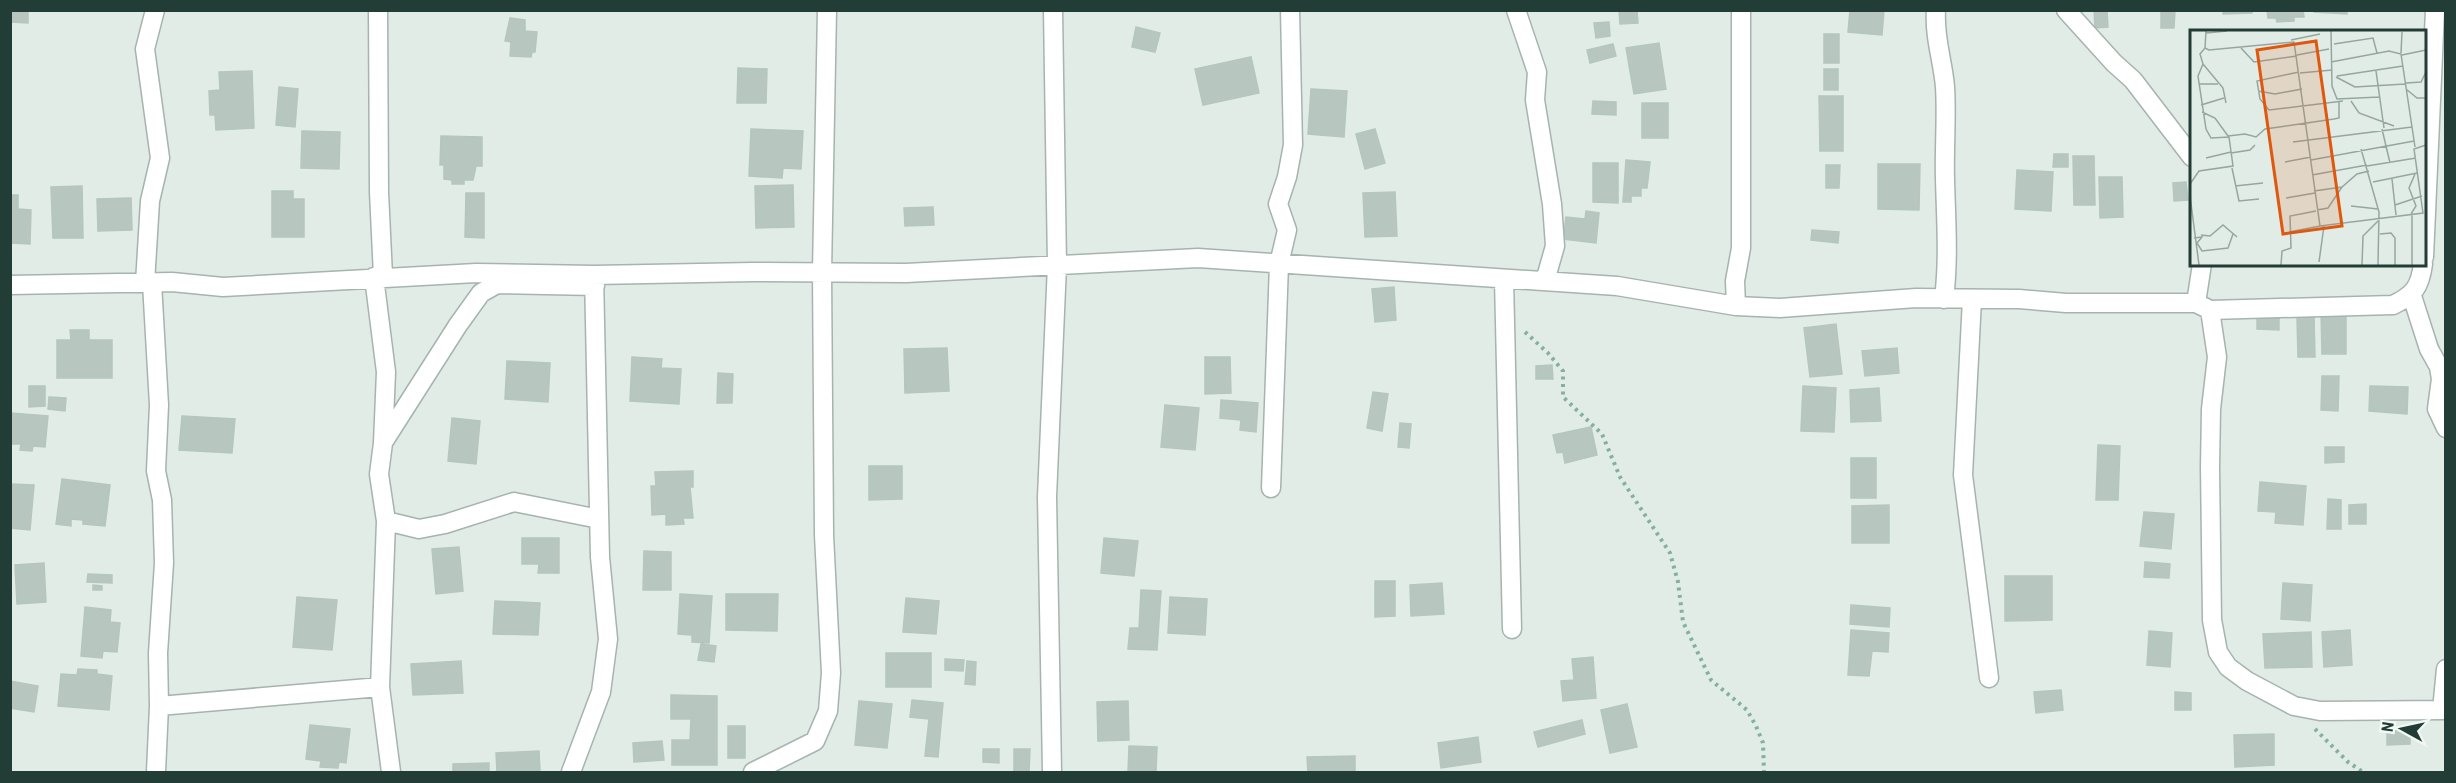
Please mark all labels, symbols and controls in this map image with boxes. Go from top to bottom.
inset map [2190,30,2426,266]
north arrow [2372,699,2432,759]
text: N [2378,721,2398,733]

